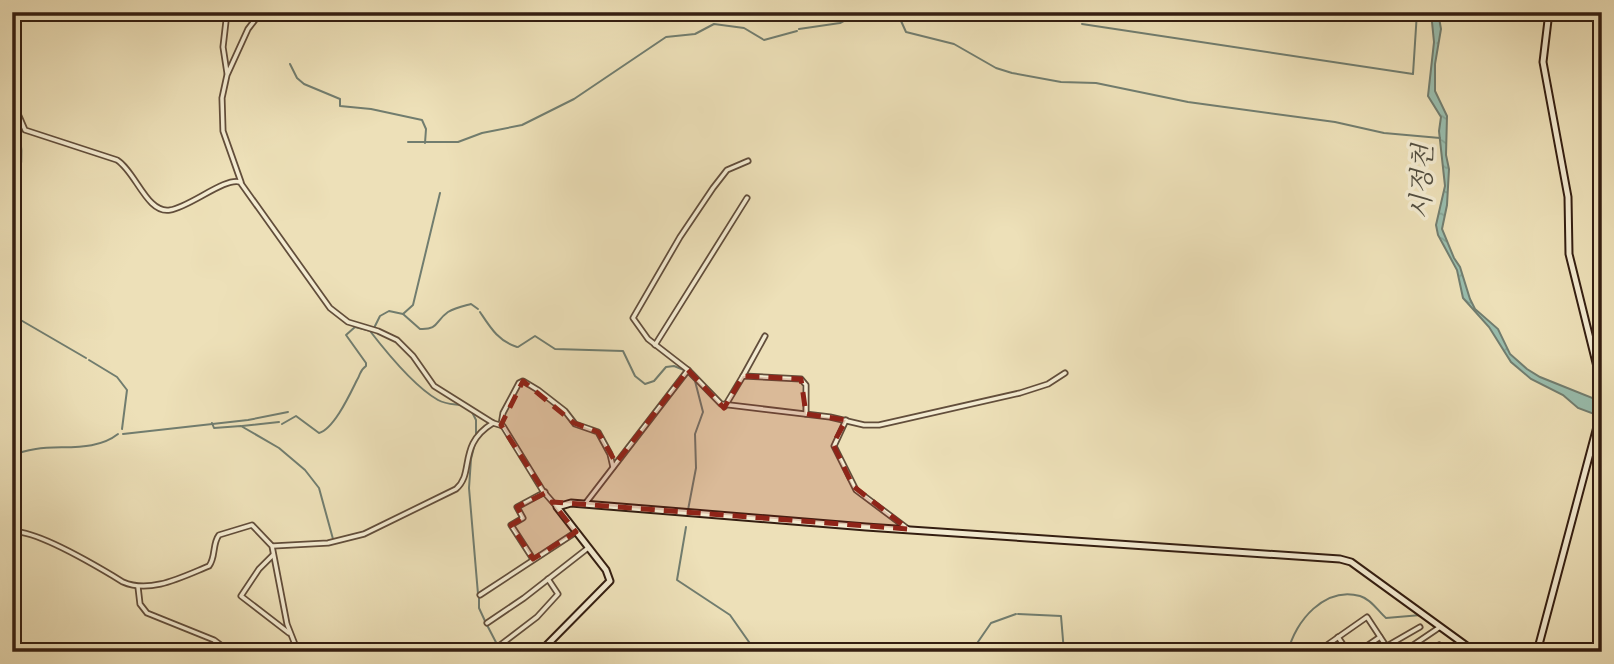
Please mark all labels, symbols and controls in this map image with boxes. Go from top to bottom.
water label: 시정천 [1403,142,1441,220]

